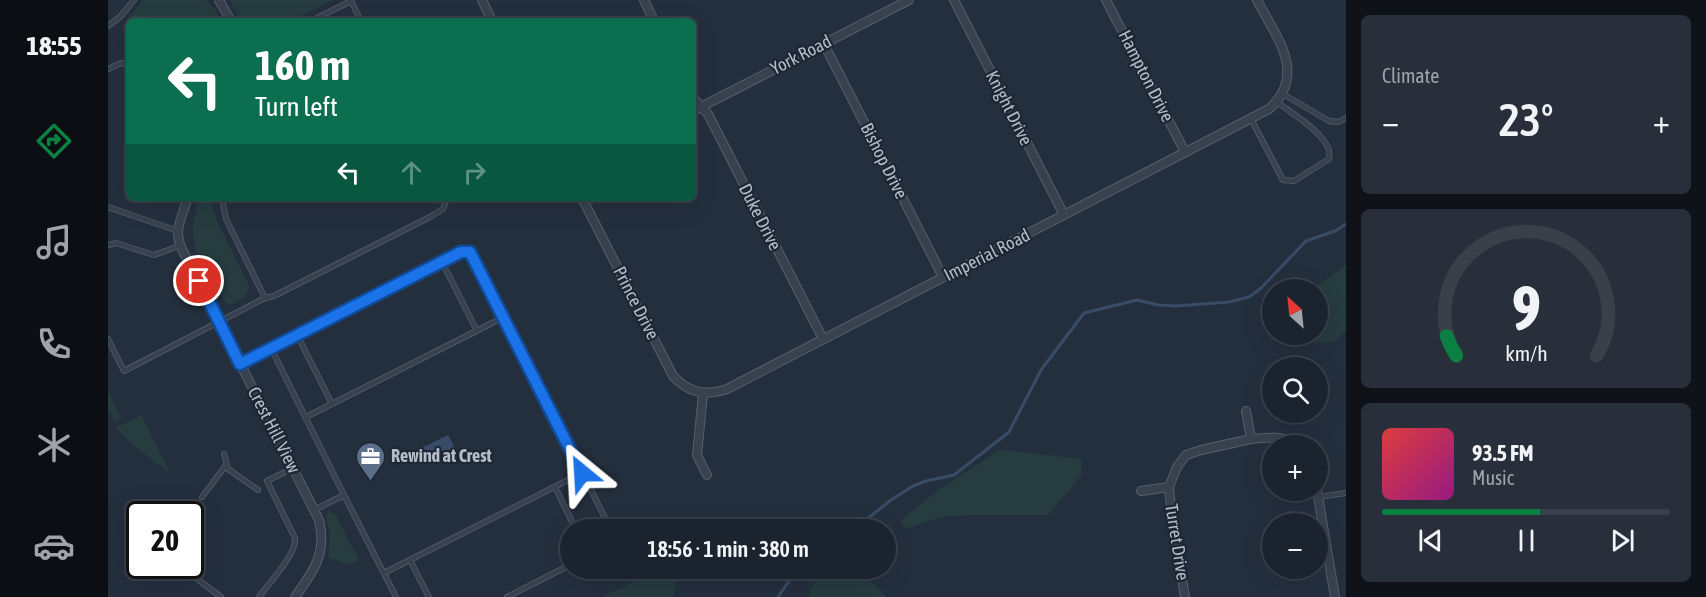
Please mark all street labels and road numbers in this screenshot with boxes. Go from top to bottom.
street label: Hampton Drive [1114,26,1178,125]
street label: York Road [767,30,835,79]
street label: Knight Drive [982,67,1037,149]
street label: Bishop Drive [856,119,912,202]
street label: Duke Drive [735,180,786,254]
street label: Imperial Road [940,224,1033,285]
street label: Prince Drive [609,263,664,343]
street label: Crest Hill View [244,383,305,477]
street label: Turret Drive [1161,502,1194,582]

